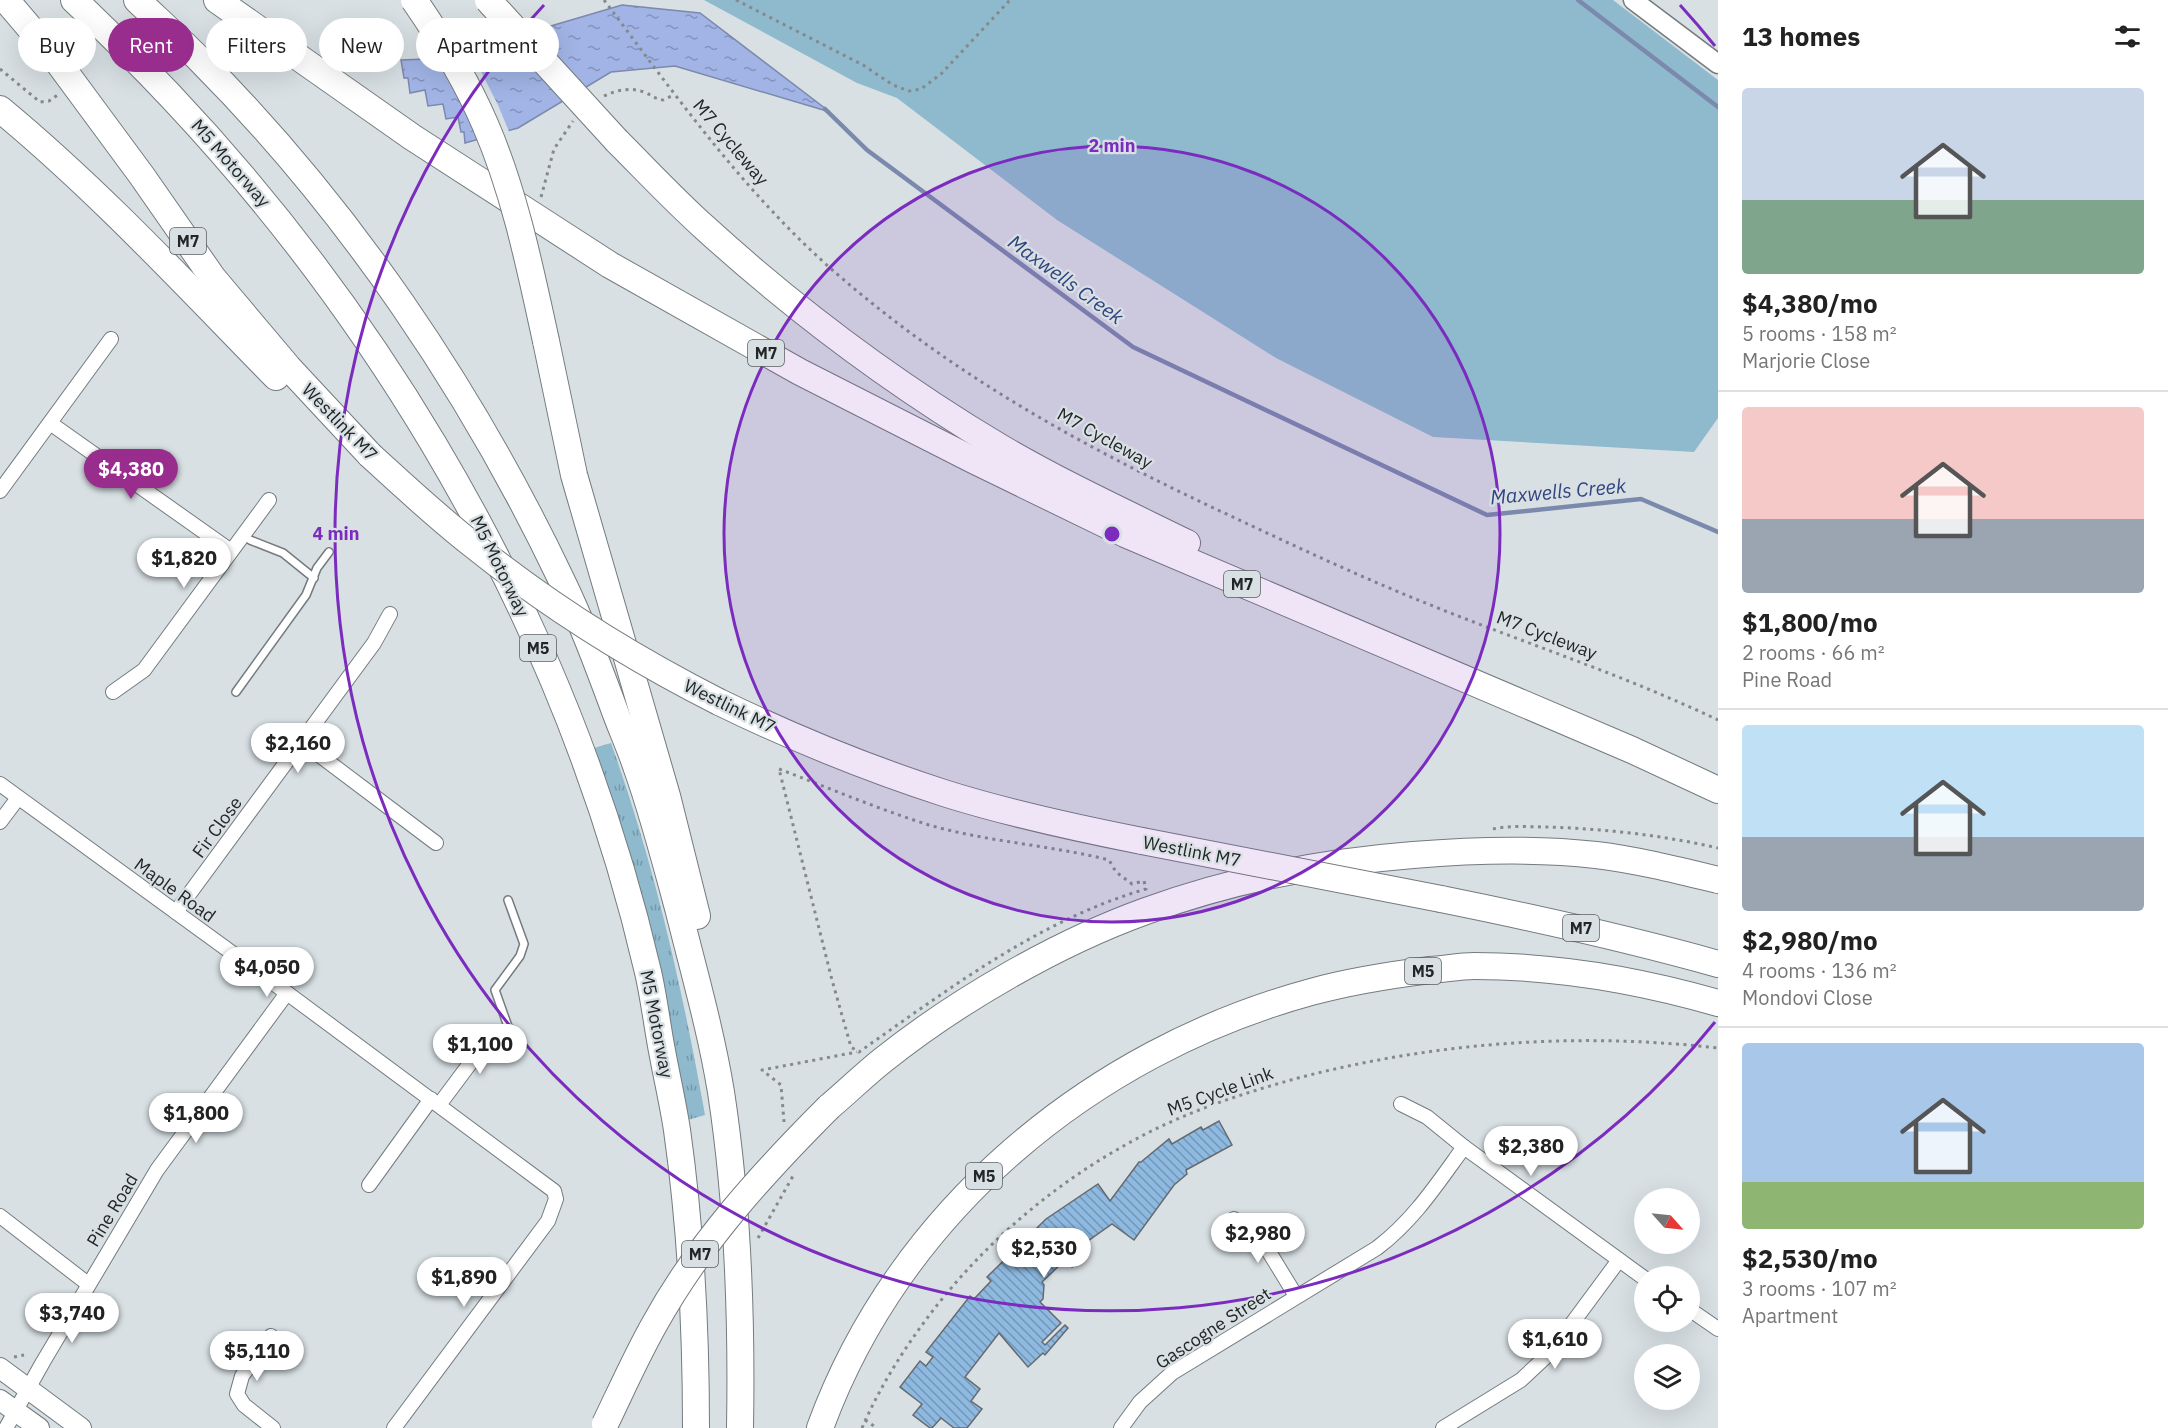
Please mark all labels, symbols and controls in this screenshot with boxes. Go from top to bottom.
chip: Buy [18,18,96,72]
chip: Rent [108,18,194,72]
chip: Filters [206,18,307,72]
chip: New [319,18,404,72]
chip: Apartment [416,18,559,72]
text: 13 homes [1742,19,1860,53]
icon: filters [2111,20,2144,53]
street label: M7 Cycleway [688,94,774,190]
street label: M5 Motorway [186,114,276,212]
icon: home [1889,127,1997,235]
text: 2 min [1088,134,1136,157]
road number: M7 [170,228,206,254]
water label: Maxwells Creek [1003,228,1130,330]
text: $4,380/mo [1742,286,1878,320]
text: 5 rooms · 158 m² [1742,320,1897,347]
road number: M7 [748,340,784,366]
text: Marjorie Close [1742,347,1870,374]
street label: Westlink M7 [297,378,383,466]
street label: M7 Cycleway [1053,402,1157,474]
icon: home [1889,446,1997,554]
pin: $4,380 [82,449,180,500]
text: $4,380 [98,455,164,482]
water label: Maxwells Creek [1489,472,1628,510]
street label: M5 Motorway [466,512,534,620]
text: 4 min [312,522,360,545]
centre of rings [1102,524,1122,544]
pin: $1,820 [135,538,233,589]
text: $1,820 [151,544,217,571]
road number: M7 [1224,571,1260,597]
street label: M7 Cycleway [1494,605,1600,665]
text: $1,800/mo [1742,605,1878,639]
road number: M5 [520,635,556,661]
text: 2 rooms · 66 m² [1742,639,1885,666]
text: Pine Road [1742,666,1832,693]
street label: Westlink M7 [680,674,780,738]
pin: $2,160 [249,723,347,774]
text: $2,160 [265,729,331,756]
icon: home [1889,764,1997,872]
street label: Fir Close [187,792,247,862]
street label: Westlink M7 [1141,830,1243,872]
street label: Maple Road [130,853,220,927]
road number: M7 [1563,915,1599,941]
text: $2,980/mo [1742,923,1878,957]
pin: $4,050 [218,947,316,998]
text: $4,050 [234,953,300,980]
text: 4 rooms · 136 m² [1742,957,1897,984]
road number: M5 [1405,958,1441,984]
street label: M5 Motorway [635,968,679,1080]
text: Mondovi Close [1742,984,1873,1011]
pin: $1,100 [431,1024,529,1075]
text: $1,100 [447,1030,513,1057]
street label: M5 Cycle Link [1164,1061,1277,1121]
icon: home [1889,1082,1997,1190]
pin: $1,800 [147,1093,245,1144]
text: $1,800 [163,1099,229,1126]
pin: $2,380 [1482,1126,1580,1177]
text: $2,380 [1498,1132,1564,1159]
road number: M5 [966,1163,1002,1189]
street label: Pine Road [81,1169,143,1251]
north arrow [1634,1188,1700,1254]
map controls [1634,1188,1700,1410]
pin: $2,980 [1209,1213,1307,1264]
text: $2,980 [1225,1219,1291,1246]
pin: $2,530 [995,1228,1093,1279]
text: $2,530 [1011,1234,1077,1261]
road number: M7 [682,1241,718,1267]
text: $2,530/mo [1742,1241,1878,1275]
pin: $1,890 [415,1257,513,1308]
text: $1,890 [431,1263,497,1290]
button: locate [1634,1266,1700,1332]
text: 3 rooms · 107 m² [1742,1275,1897,1302]
street label: Gascogne Street [1151,1282,1275,1374]
pin: $3,740 [23,1293,121,1344]
text: $3,740 [39,1299,105,1326]
text: Apartment [1742,1302,1838,1329]
pin: $1,610 [1506,1319,1604,1370]
text: $1,610 [1522,1325,1588,1352]
pin: $5,110 [208,1331,306,1382]
text: $5,110 [224,1337,290,1364]
button: layers [1634,1344,1700,1410]

